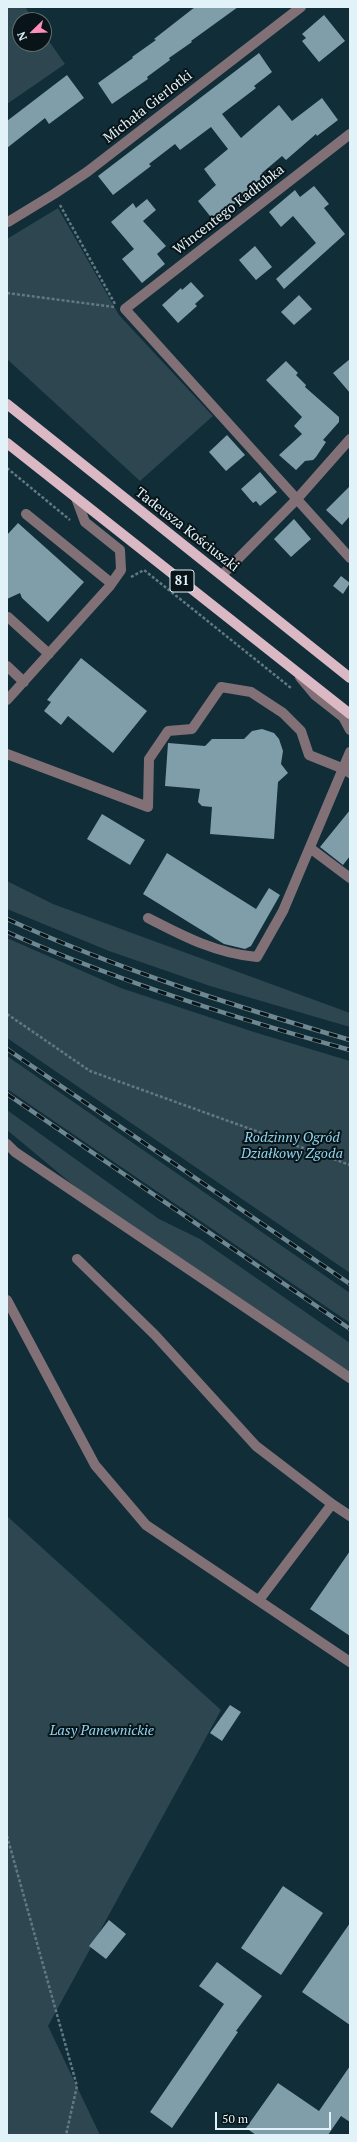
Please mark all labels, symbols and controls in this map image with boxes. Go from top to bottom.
north arrow [12,12,52,52]
text: N [14,30,30,43]
street label: Michała Gierlotki [100,67,196,147]
street label: Wincentego Kadłubka [170,161,288,259]
street label: Tadeusza Kościuszki [132,484,242,576]
road number: 81 [170,570,194,592]
park label: Rodzinny Ogród Działkowy Zgoda [241,1130,343,1162]
park label: Lasy Panewnickie [50,1723,154,1739]
scale bar [217,2104,333,2130]
text: 50 m [222,2111,248,2126]

